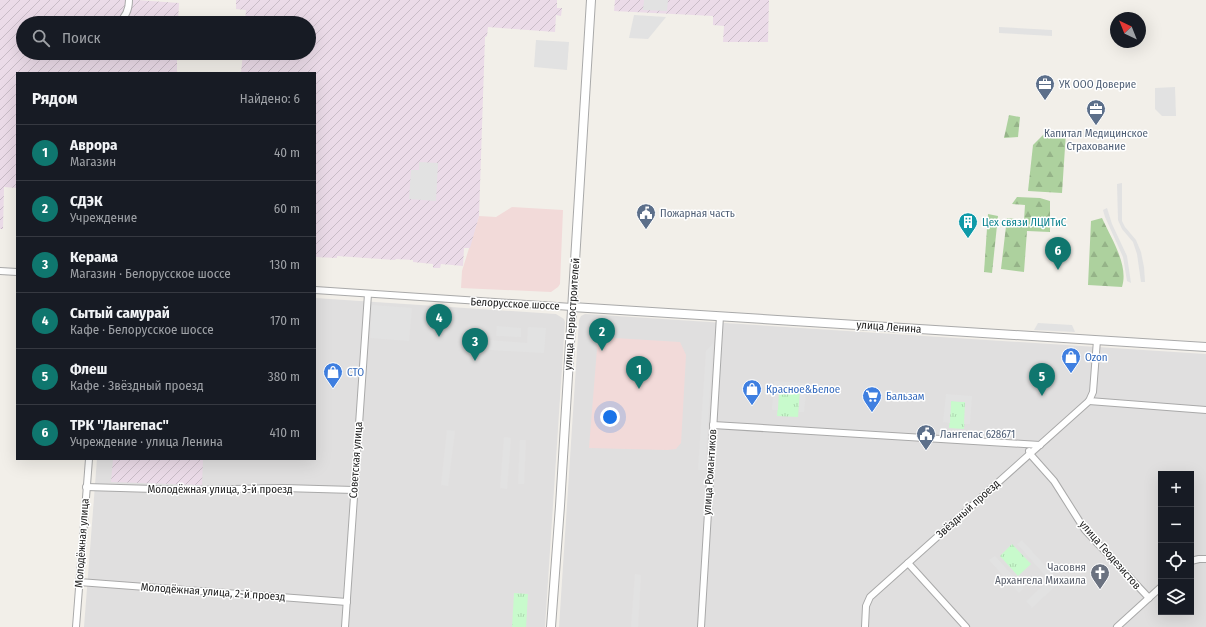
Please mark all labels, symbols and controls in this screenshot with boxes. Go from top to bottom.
north arrow [1110,12,1146,48]
search box [16,16,316,60]
icon: search [30,27,52,49]
text: Поиск [62,29,100,47]
office icon: УК ООО Доверие [1034,73,1056,101]
place label: УК ООО Доверие [1058,78,1136,91]
text: Рядом [32,88,77,109]
text: Найдено: 6 [240,91,300,106]
office icon: Капитал Медицинское Страхование [1085,98,1107,126]
place label: Капитал Медицинское Страхование [1044,127,1148,153]
text: Аврора [70,136,117,154]
text: 1 [42,145,48,160]
text: 40 m [274,145,300,160]
text: Магазин [70,154,116,169]
text: СДЭК [70,192,103,210]
text: 2 [42,201,48,216]
text: 60 m [274,201,300,216]
public building icon: Пожарная часть [635,202,657,230]
place label: Пожарная часть [660,207,735,220]
text: Учреждение [70,210,137,225]
building icon: Цех связи ЛЦИТиС [957,211,979,239]
place label: Цех связи ЛЦИТиС [982,216,1067,229]
pin: 6 [1045,237,1071,270]
text: Керама [70,248,118,266]
text: 3 [42,257,48,272]
text: 130 m [269,257,300,272]
street label: улица Первостроителей [562,257,582,371]
text: Магазин · Белорусское шоссе [70,266,231,281]
street label: Белорусское шоссе [470,295,560,313]
text: Сытый самурай [70,304,170,322]
pin: 4 [426,304,452,337]
text: 4 [42,313,48,328]
text: 170 m [270,313,300,328]
pin: 2 [589,318,615,351]
street label: улица Ленина [856,318,922,336]
text: Кафе · Белорусское шоссе [70,322,214,337]
pin: 3 [462,328,488,361]
shop icon: Ozon [1060,346,1082,374]
place label: Ozon [1085,351,1108,364]
pin: 1 [626,356,652,389]
text: Флеш [70,360,107,378]
shop icon: СТО [322,361,344,389]
pin: 5 [1029,363,1055,396]
place label: СТО [347,366,364,379]
text: 5 [42,369,48,384]
text: 380 m [268,369,300,384]
text: Кафе · Звёздный проезд [70,378,204,393]
shop icon: Красное&Белое [741,378,763,406]
place label: Красное&Белое [766,383,840,396]
supermarket icon: Бальзам [861,385,883,413]
place label: Бальзам [886,390,925,403]
your location [600,407,620,427]
text: ТРК "Лангепас" [70,416,169,434]
street label: Советская улица [347,421,365,499]
public building icon: Лангепас 628671 [915,423,937,451]
text: 6 [42,425,48,440]
text: 410 m [270,425,300,440]
place label: Лангепас 628671 [940,428,1015,441]
street label: улица Романтиков [701,429,719,515]
text: Учреждение · улица Ленина [70,434,223,449]
map controls [1158,471,1194,615]
button: + [1158,471,1194,507]
street label: Звёздный проезд [934,477,1003,541]
street label: Молодёжная улица, 3-й проезд [148,483,293,496]
street label: Молодёжная улица [72,498,92,588]
button: − [1158,507,1194,543]
street label: улица Геодезистов [1077,518,1143,592]
button: locate [1158,543,1194,579]
place label: Часовня Архангела Михаила [995,561,1086,587]
church icon: Часовня Архангела Михаила [1089,562,1111,590]
button: layers [1158,579,1194,615]
street label: Молодёжная улица, 2-й проезд [140,580,286,604]

